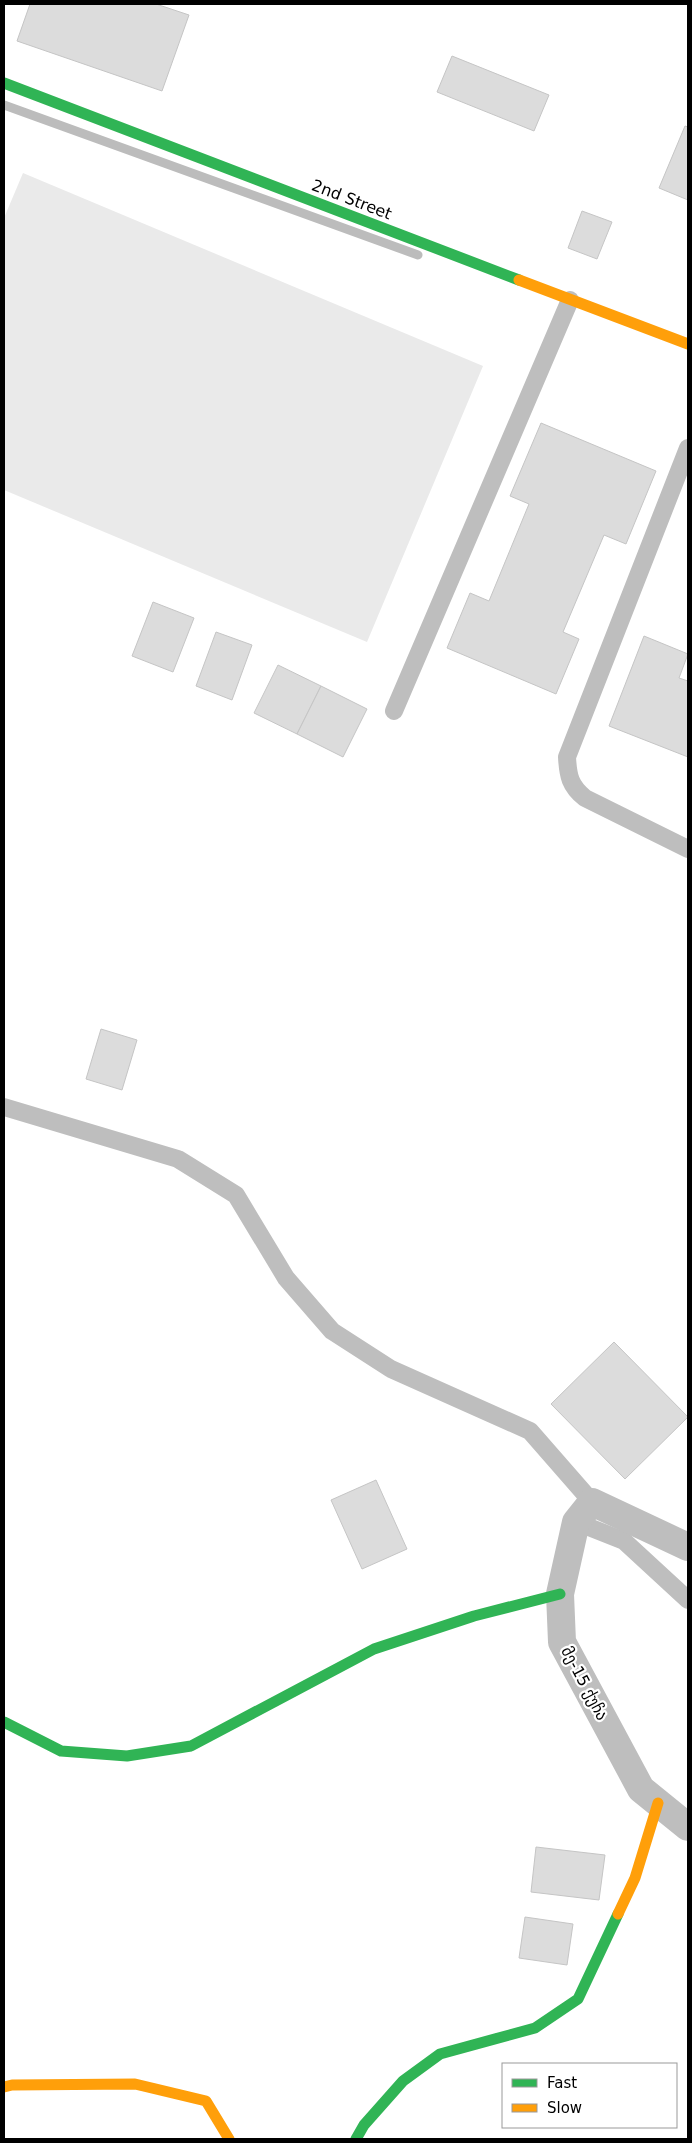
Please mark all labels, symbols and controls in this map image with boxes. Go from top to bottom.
street label: 2nd Street [309,176,395,223]
street label: მე-15 ქუჩა [557,1643,612,1723]
legend [502,2063,677,2128]
text: Fast [547,2074,577,2092]
text: Slow [547,2099,582,2117]

